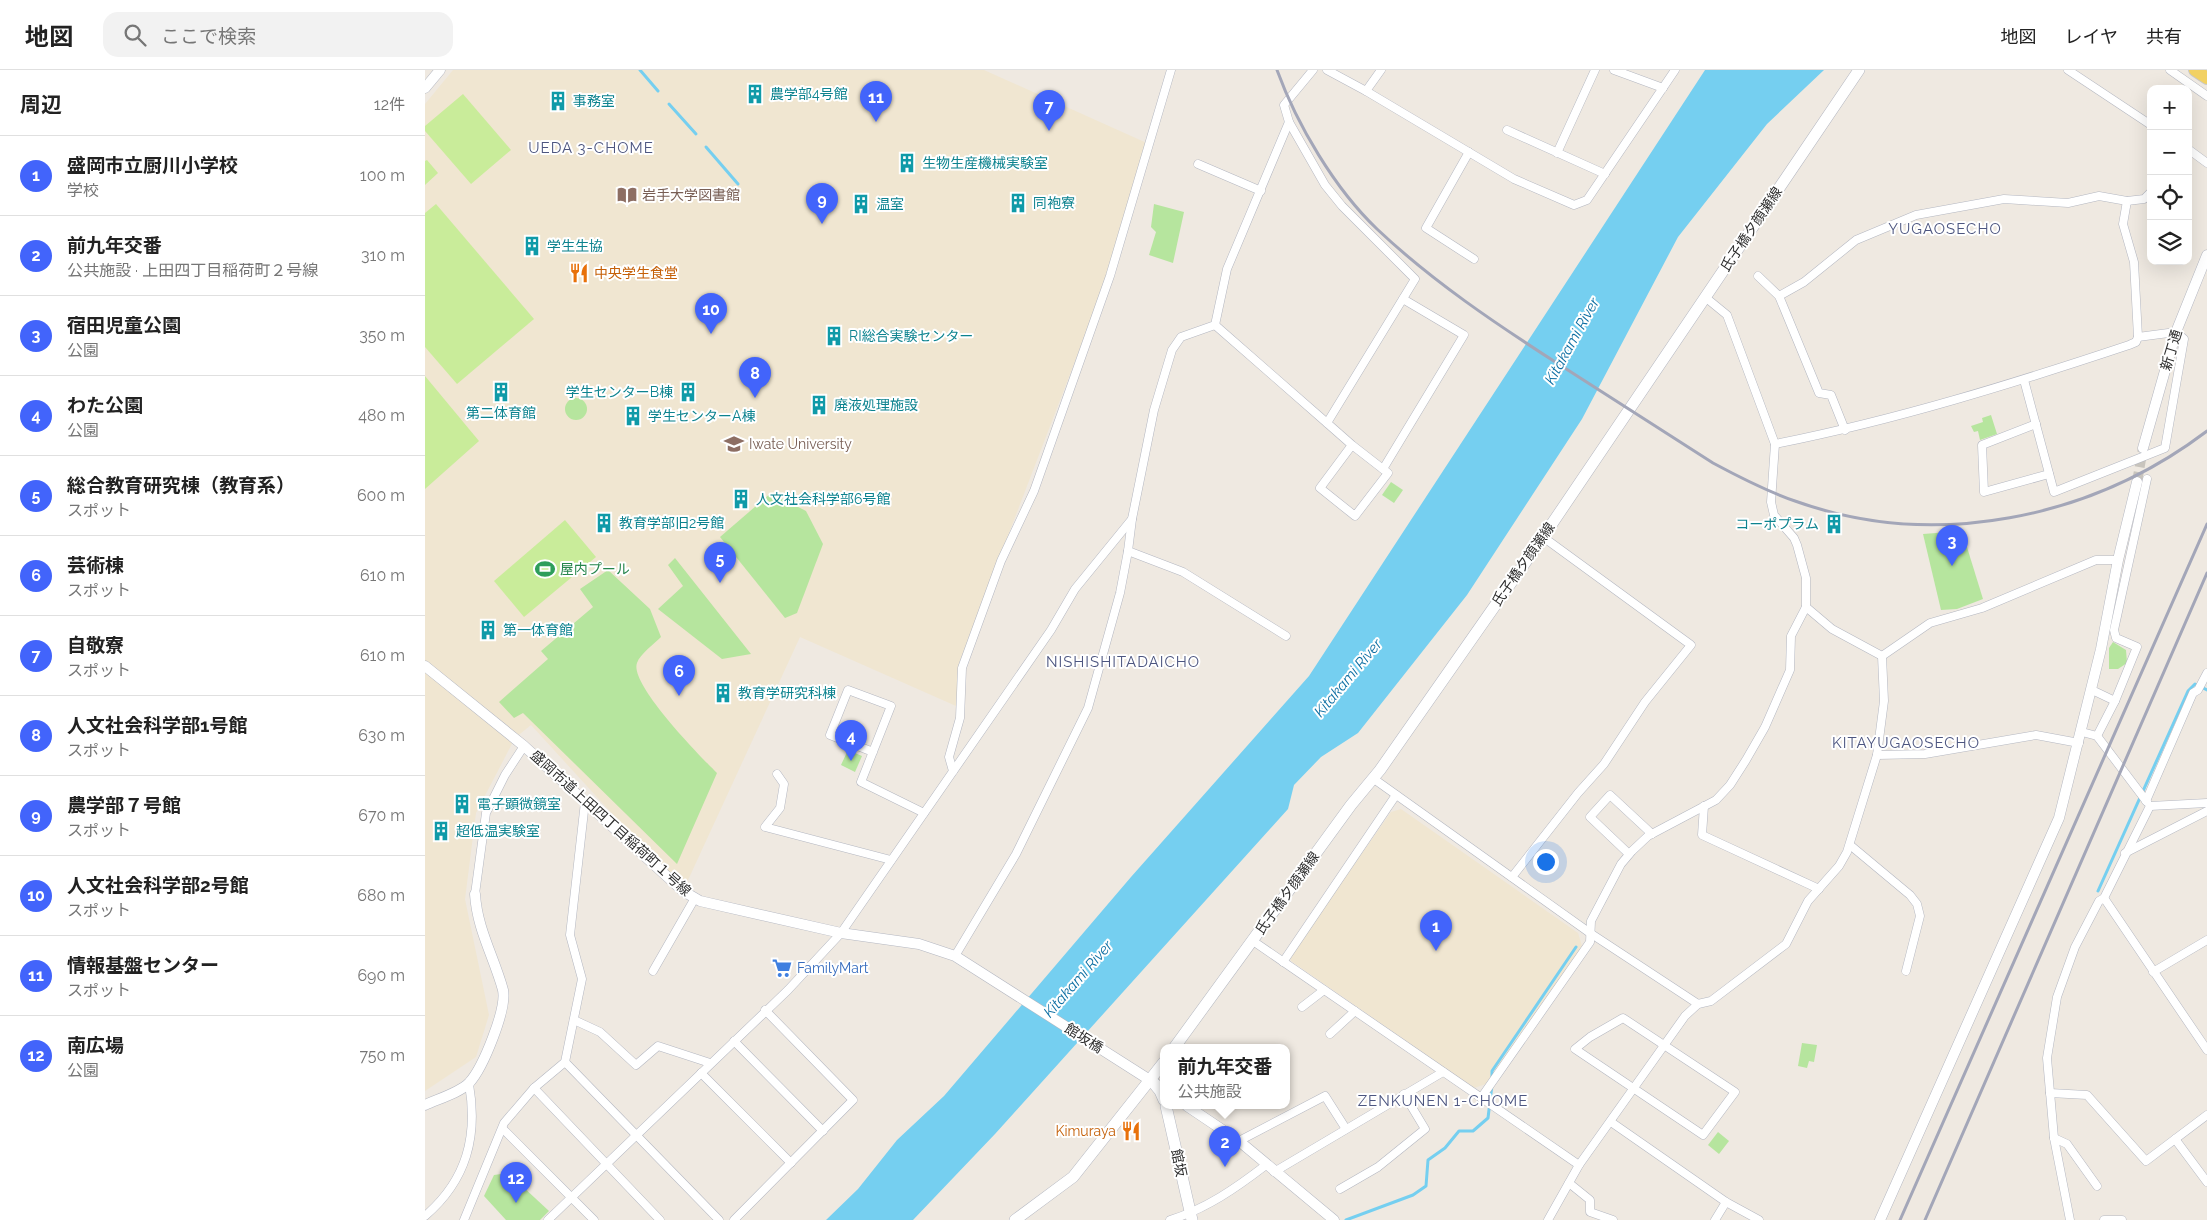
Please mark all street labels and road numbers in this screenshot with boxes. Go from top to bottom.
street label: 氏子橋夕顔瀬線 [1717,184,1785,274]
street label: 新丁通 [2157,328,2185,372]
street label: 氏子橋夕顔瀬線 [1488,519,1558,609]
street label: 盛岡市道上田四丁目稲荷町１号線 [528,747,694,899]
street label: 氏子橋夕顔瀬線 [1252,849,1322,937]
street label: 館坂橋 [1062,1020,1106,1056]
street label: 館坂 [1168,1148,1190,1178]

